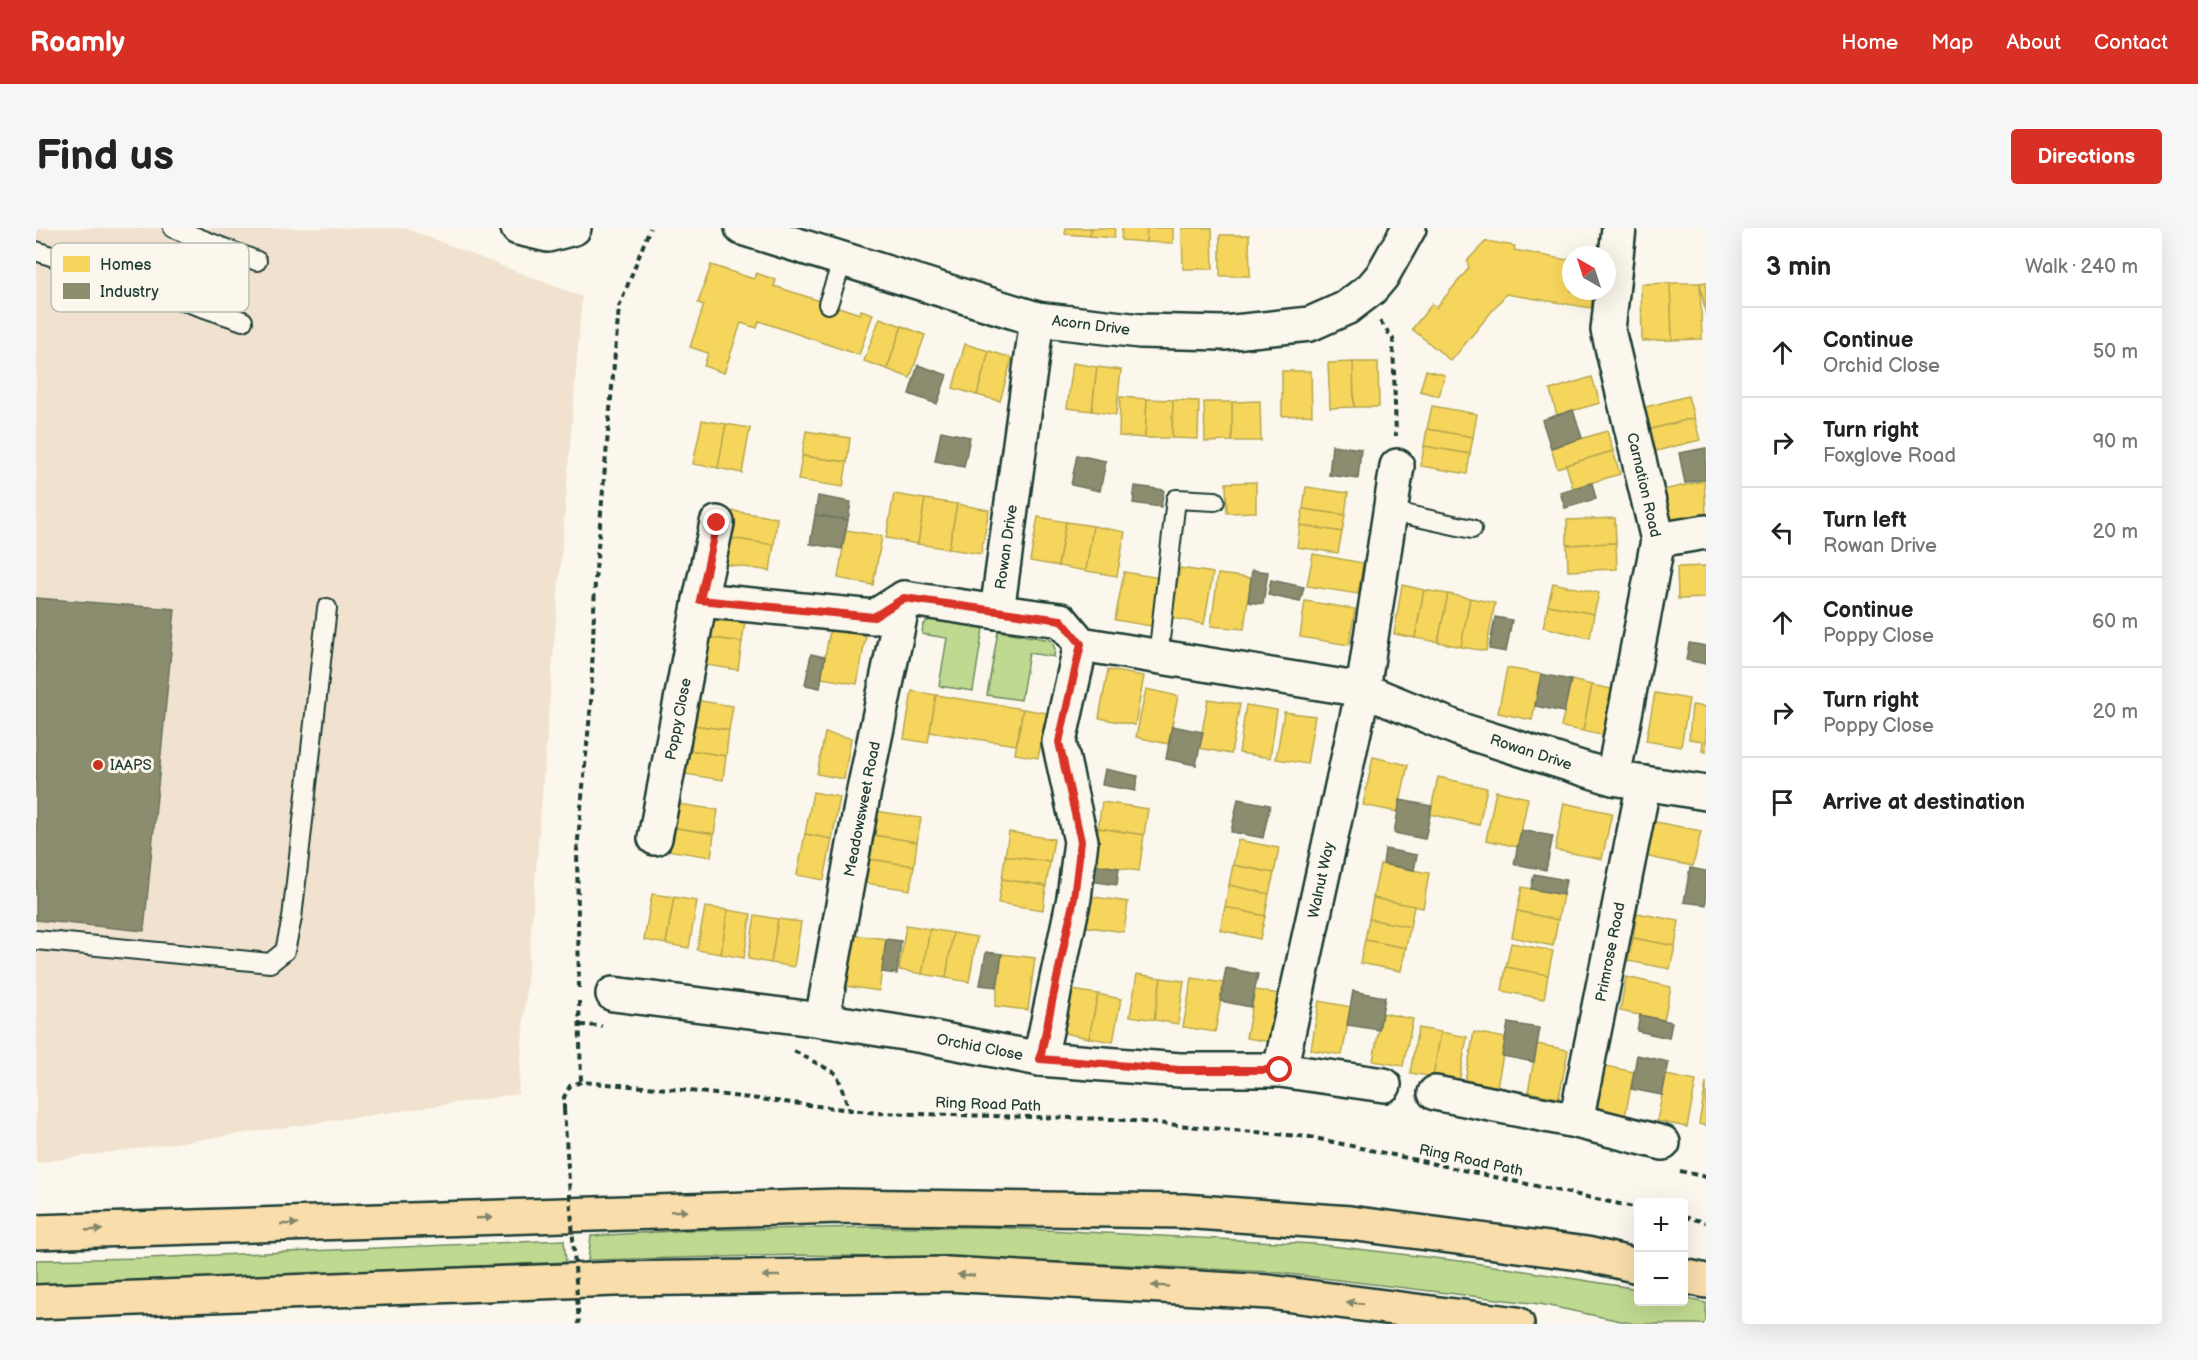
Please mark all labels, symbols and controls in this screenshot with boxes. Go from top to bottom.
text: Roamly [30,26,125,59]
text: Home [1841,30,1898,55]
text: Map [1931,30,1973,55]
text: About [2006,30,2061,55]
text: Contact [2094,30,2168,55]
button: Directions [2011,129,2162,184]
text: Find us [36,131,174,182]
legend [51,243,249,312]
north arrow [1562,246,1616,300]
text: 3 min [1766,252,1831,283]
text: Walk · 240 m [2025,255,2138,279]
text: Homes [100,256,152,275]
text: Industry [100,283,159,302]
street label: Acorn Drive [1051,311,1131,340]
text: Continue [1823,327,1913,354]
icon: ahead [1766,336,1799,369]
text: 50 m [2093,340,2138,364]
text: Orchid Close [1823,354,1940,378]
text: Turn right [1823,417,1919,444]
icon: right [1766,426,1799,459]
text: 90 m [2093,430,2138,454]
street label: Carnation Road [1622,431,1665,539]
text: Foxglove Road [1823,444,1956,468]
street label: Rowan Drive [991,503,1022,591]
text: Turn left [1823,507,1907,534]
route end [703,509,729,535]
icon: left [1766,516,1799,549]
text: 20 m [2093,520,2138,544]
text: Rowan Drive [1823,534,1937,558]
text: Continue [1823,597,1913,624]
icon: ahead [1766,606,1799,639]
text: 60 m [2092,610,2138,634]
text: Poppy Close [1823,624,1934,648]
street label: Poppy Close [661,676,696,762]
text: Turn right [1823,687,1919,714]
icon: right [1766,696,1799,729]
text: 20 m [2093,700,2138,724]
text: Poppy Close [1823,714,1934,738]
street label: Rowan Drive [1487,730,1574,775]
street label: Meadowsweet Road [840,740,885,878]
place label: IAAPS [110,756,152,775]
marker: IAAPS [91,758,105,772]
icon: arrive [1766,786,1799,819]
text: Arrive at destination [1823,789,2025,816]
street label: Walnut Way [1304,840,1339,920]
street label: Primrose Road [1592,901,1629,1004]
street label: Orchid Close [935,1030,1025,1065]
route start [1266,1056,1292,1082]
street label: Ring Road Path [935,1093,1041,1116]
street label: Ring Road Path [1417,1140,1525,1181]
map controls [1634,1198,1688,1306]
button: + [1634,1198,1688,1252]
one-way arrow [670,1207,689,1216]
one-way arrow [475,1213,494,1222]
one-way arrow [280,1219,299,1229]
one-way arrow [85,1226,104,1235]
button: − [1634,1252,1688,1306]
one-way arrow [956,1271,975,1280]
one-way arrow [761,1272,780,1281]
one-way arrow [1151,1281,1170,1290]
one-way arrow [1345,1298,1364,1308]

